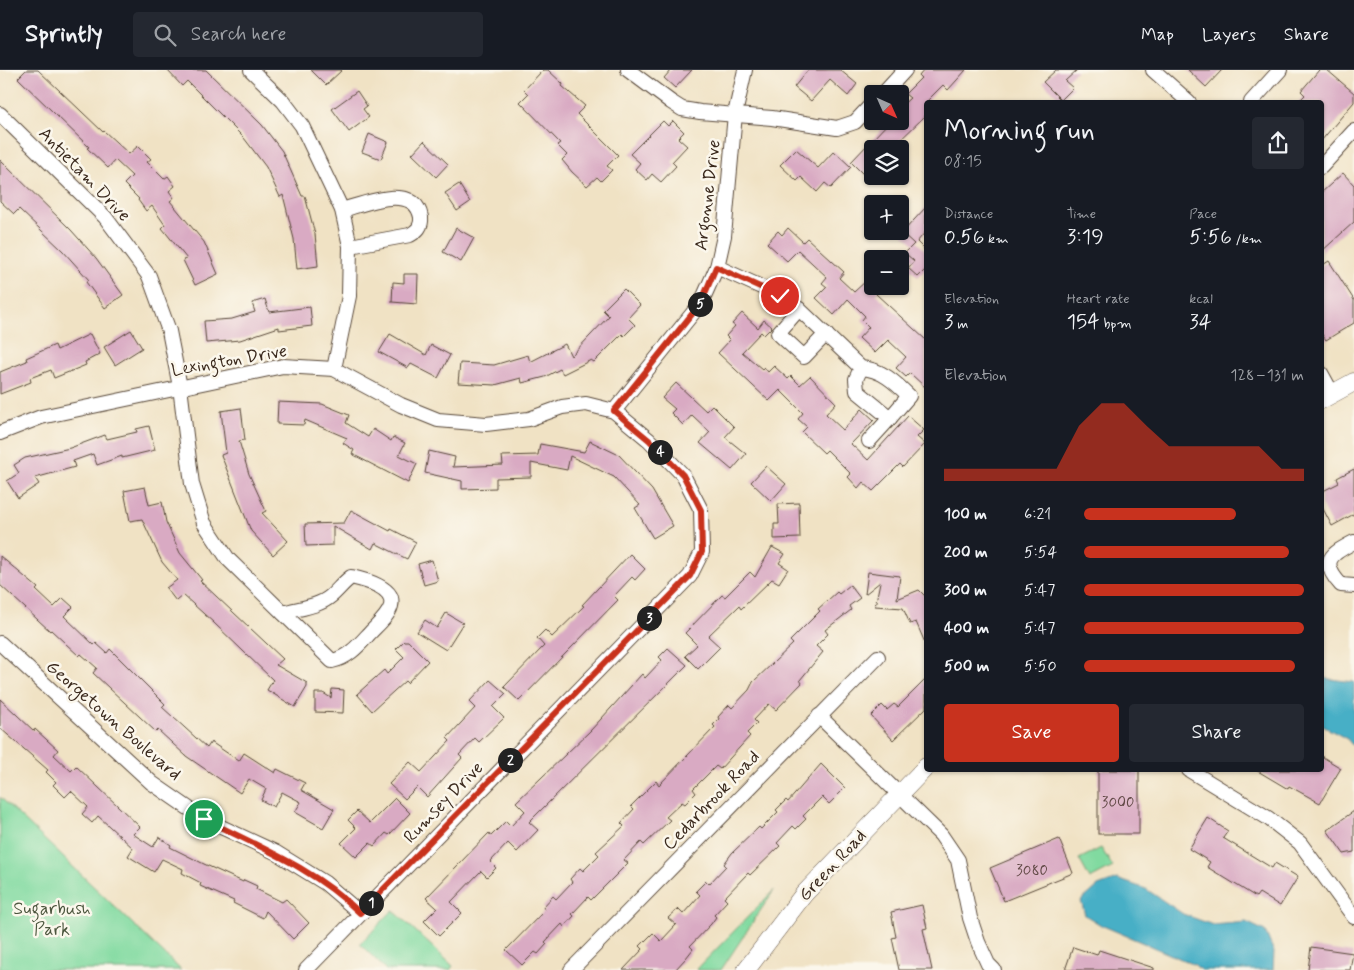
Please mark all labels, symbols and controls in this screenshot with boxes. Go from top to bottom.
search box [133,12,483,57]
text: Sprintly [25,19,103,50]
icon: search [151,21,179,49]
text: Search here [191,22,286,47]
text: Map [1141,23,1174,47]
text: Layers [1202,23,1256,47]
text: Share [1284,23,1329,47]
north arrow [864,85,909,130]
map controls [864,85,909,295]
text: Morning run [944,113,1095,150]
button: share [1252,117,1304,169]
street label: Antietam Drive [33,122,136,227]
street label: Argonne Drive [689,138,729,252]
button: layers [864,140,909,185]
text: 08:15 [944,151,982,172]
button: + [864,195,909,240]
text: Distance [944,205,993,223]
text: Time [1067,205,1096,223]
text: Pace [1189,205,1217,223]
text: 0.56 [944,223,984,251]
text: 3:19 [1067,223,1104,251]
text: 5:56 [1189,223,1232,251]
text: km [984,230,1009,248]
text: /km [1232,230,1262,248]
button: − [864,250,909,295]
pin [759,275,801,317]
icon: check [766,282,794,310]
text: Elevation [944,290,999,308]
text: Heart rate [1067,290,1130,308]
text: kcal [1189,290,1213,308]
pin: 5 [688,292,712,316]
text: 5 [696,295,705,313]
text: 3 [944,308,954,336]
text: 154 [1067,308,1100,336]
text: 34 [1189,308,1212,336]
text: m [954,315,968,333]
text: bpm [1100,315,1132,333]
street label: Lexington Drive [169,339,289,385]
text: Elevation [944,365,1007,386]
text: 128–131 m [1230,365,1304,386]
pin: 4 [648,440,672,464]
text: 4 [656,443,665,461]
text: 100 m [944,504,987,525]
text: 6:21 [1024,504,1051,525]
text: 200 m [944,542,988,563]
text: 5:54 [1024,542,1057,563]
text: 300 m [944,580,987,601]
text: 5:47 [1024,580,1055,601]
pin: 3 [636,606,662,630]
text: 3 [646,609,653,627]
text: 400 m [944,618,989,639]
text: 5:47 [1024,618,1055,639]
street label: Georgetown Boulevard [40,655,186,787]
text: 500 m [944,656,989,677]
text: 5:50 [1024,656,1057,677]
button: Save [944,704,1119,762]
button: Share [1129,704,1304,762]
street label: Cedarbrook Road [658,745,766,856]
pin: 2 [498,748,522,772]
text: 2 [507,751,514,769]
street label: Rumsey Drive [399,757,489,849]
house number: 3000 [1102,793,1134,813]
pin [183,798,225,840]
icon: arrive [190,805,218,833]
street label: Green Road [793,825,872,907]
house number: 3080 [1016,861,1048,881]
pin: 1 [358,890,384,916]
text: 1 [368,894,375,912]
park label: Sugarbush Park [13,897,91,942]

